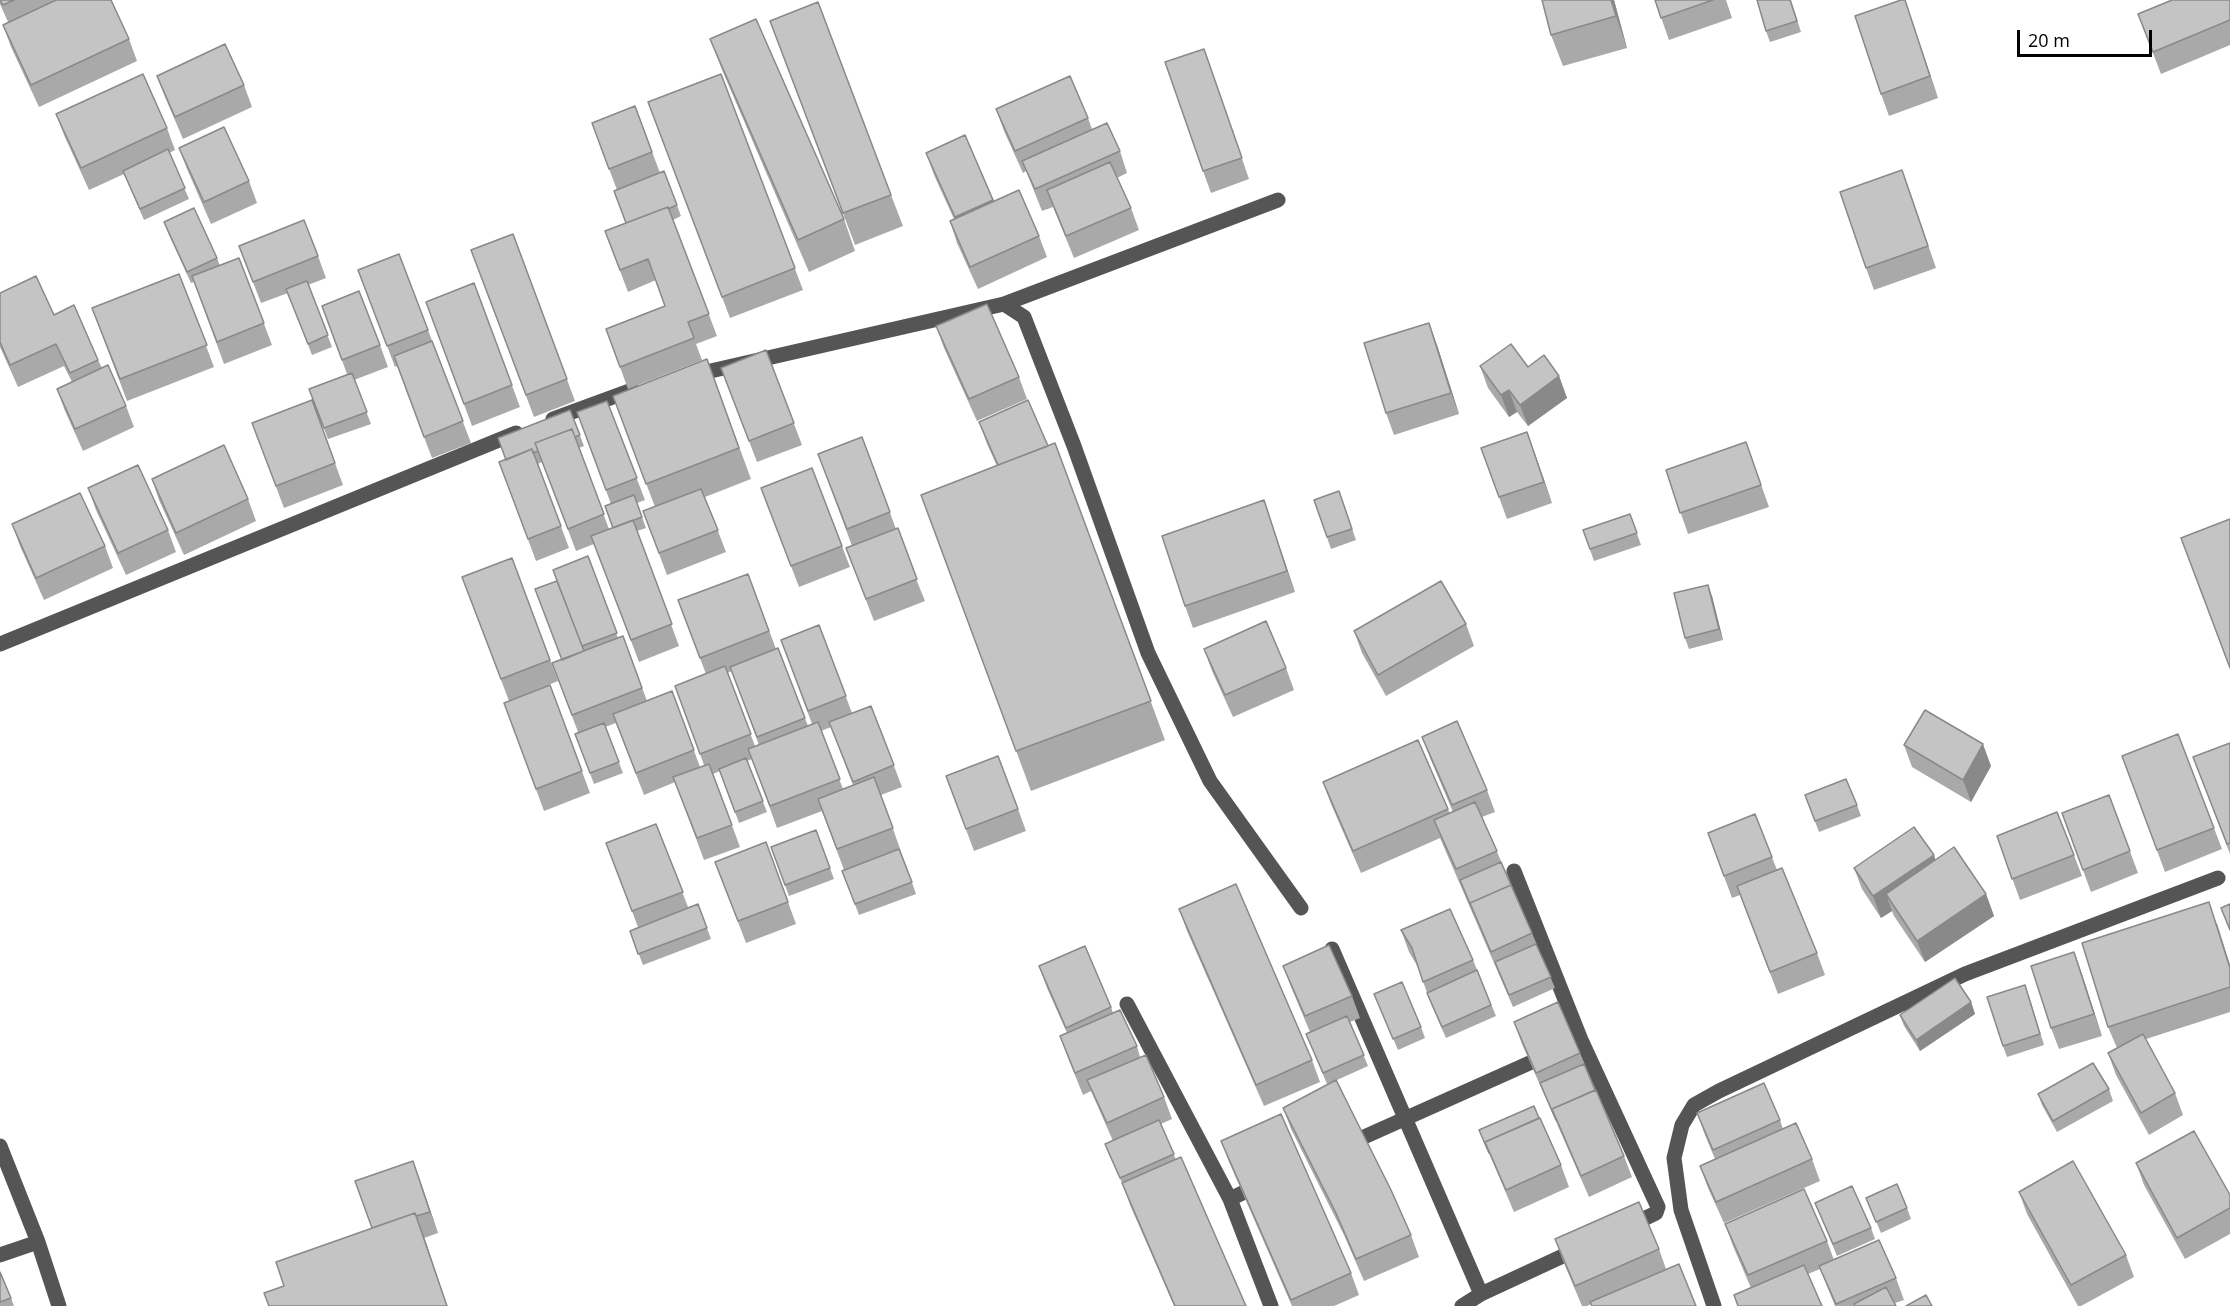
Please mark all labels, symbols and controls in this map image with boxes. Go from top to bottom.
scale bar [2020,18,2155,56]
text: 20 m [2028,28,2070,52]

